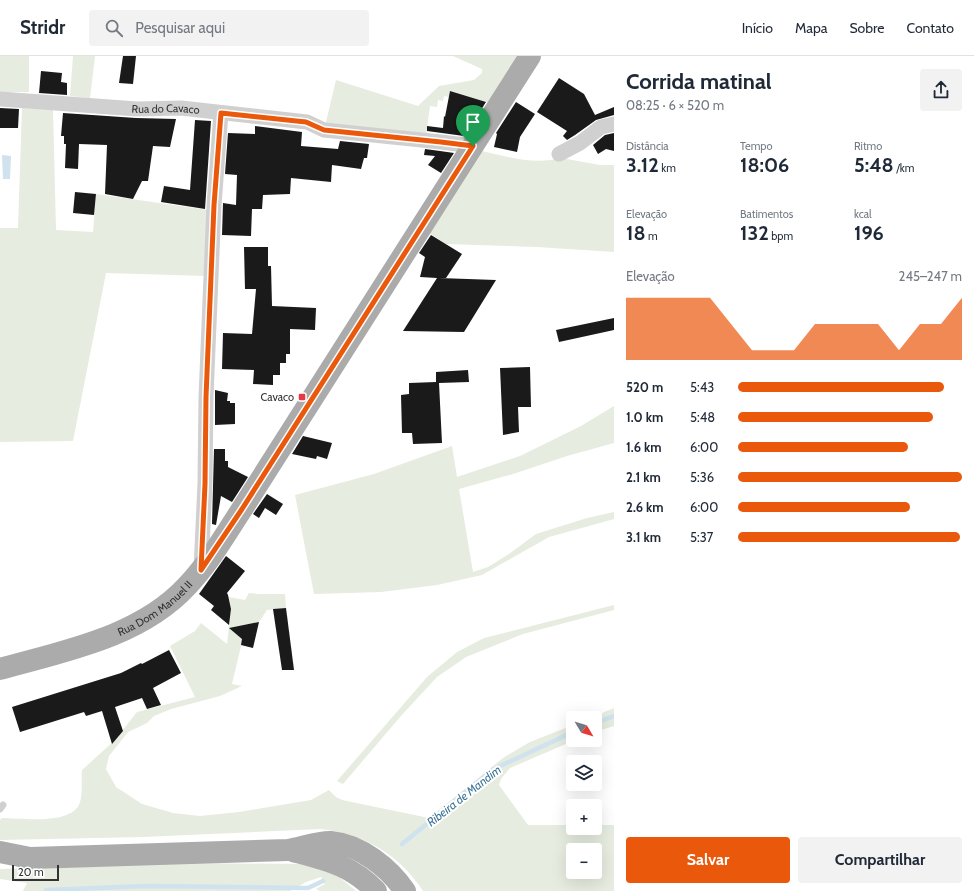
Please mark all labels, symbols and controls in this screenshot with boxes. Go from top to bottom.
search box [89,10,369,46]
text: Stridr [20,16,65,39]
icon: search [103,17,125,39]
text: Pesquisar aqui [135,19,225,37]
text: Início [742,19,773,37]
text: Mapa [795,19,827,37]
text: Sobre [849,19,884,37]
text: Contato [906,19,954,37]
text: Corrida matinal [626,68,772,95]
button: share [920,69,962,111]
text: 08:25 · 6 × 520 m [626,97,724,113]
street label: Rua do Cavaco [131,101,200,117]
pin [456,105,490,146]
icon: arrive [462,111,484,133]
text: Distância [626,139,669,153]
text: Tempo [740,139,772,153]
text: Ritmo [854,139,882,153]
text: 3.12 [626,153,659,177]
text: 18:06 [740,153,789,177]
text: 5:48 [854,153,894,177]
text: km [659,161,676,175]
text: /km [894,161,914,175]
text: Elevação [626,207,667,221]
text: Batimentos [740,207,793,221]
text: kcal [854,207,872,221]
text: 18 [626,221,645,245]
text: 132 [740,221,769,245]
text: 196 [854,221,884,245]
text: m [645,229,658,243]
text: bpm [769,229,793,243]
text: Elevação [626,268,675,284]
text: 245–247 m [899,268,962,284]
text: 520 m [626,379,663,395]
text: 5:43 [690,379,714,395]
place label: Cavaco [261,390,294,404]
marker: Cavaco [297,392,307,402]
text: 1.0 km [626,409,663,425]
text: 5:48 [690,409,715,425]
text: 1.6 km [626,439,662,455]
text: 6:00 [690,439,718,455]
text: 2.1 km [626,469,661,485]
text: 5:36 [690,469,714,485]
text: 2.6 km [626,499,664,515]
text: 6:00 [690,499,718,515]
text: 3.1 km [626,529,661,545]
text: 5:37 [690,529,713,545]
street label: Rua Dom Manuel II [115,578,195,639]
north arrow [566,711,602,747]
map controls [566,711,602,879]
button: layers [566,755,602,791]
water label: Ribeira de Mandim [423,762,504,829]
button: + [566,799,602,835]
button: Salvar [626,837,790,883]
button: Compartilhar [798,837,962,883]
button: − [566,843,602,879]
scale bar [12,863,59,882]
text: 20 m [18,865,44,879]

